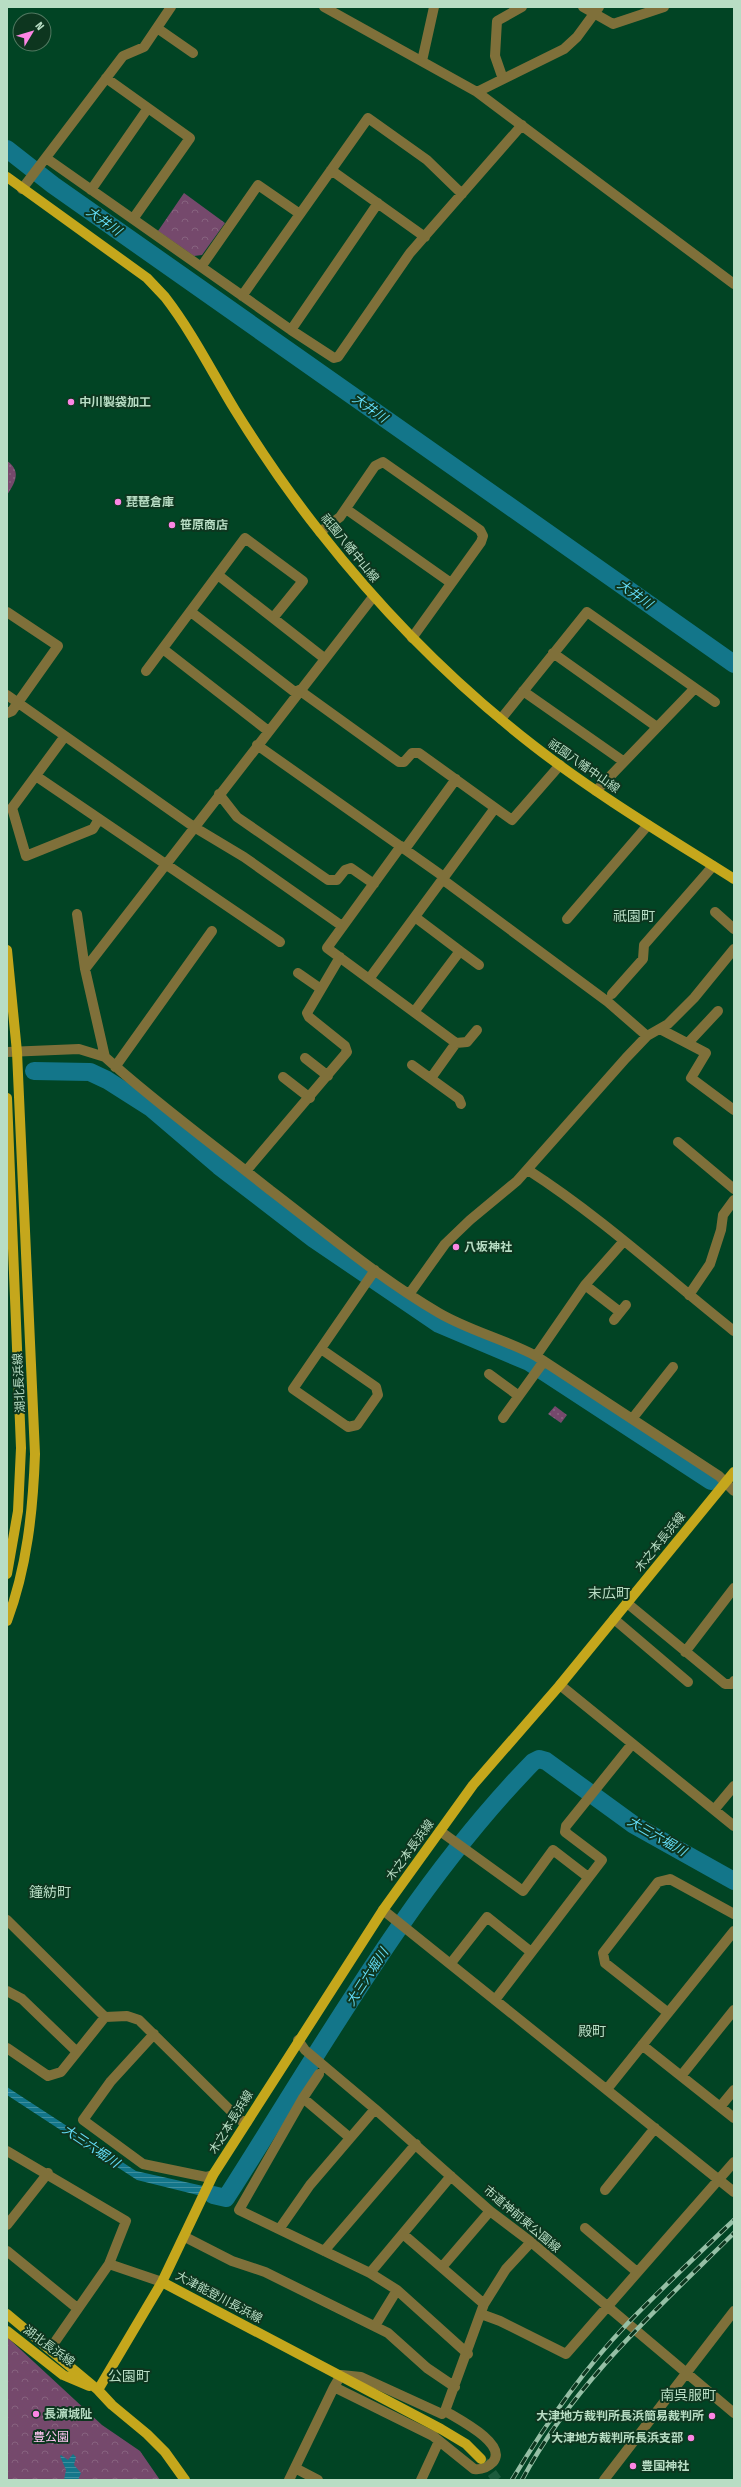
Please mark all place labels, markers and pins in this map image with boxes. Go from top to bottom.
place label: 中川製袋加工 [79,395,151,409]
marker: 中川製袋加工 [66,397,76,407]
place label: 琵琶倉庫 [126,495,174,509]
marker: 琵琶倉庫 [113,497,123,507]
place label: 笹原商店 [180,518,228,532]
marker: 笹原商店 [167,520,177,530]
place label: 八坂神社 [464,1240,512,1254]
marker: 八坂神社 [451,1242,461,1252]
place label: 長濵城阯 [44,2407,92,2421]
marker: 長濵城阯 [31,2409,41,2419]
place label: 大津地方裁判所長浜簡易裁判所 [536,2409,704,2423]
marker: 大津地方裁判所長浜簡易裁判所 [707,2411,717,2421]
place label: 大津地方裁判所長浜支部 [551,2431,683,2445]
marker: 大津地方裁判所長浜支部 [686,2433,696,2443]
place label: 豊国神社 [641,2459,689,2473]
marker: 豊国神社 [628,2461,638,2471]

